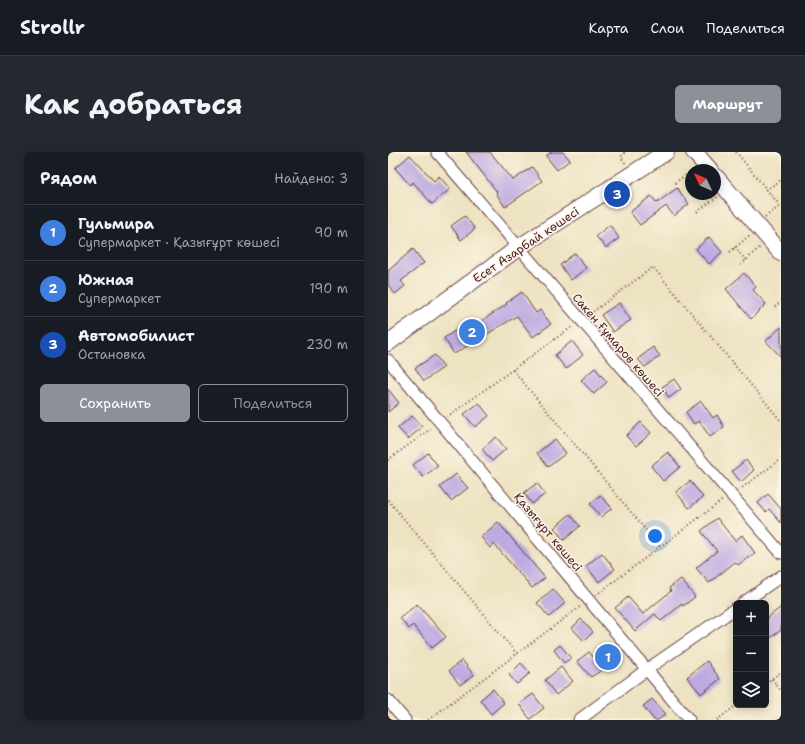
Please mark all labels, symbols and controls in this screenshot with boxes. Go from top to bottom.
text: Strollr [20,15,85,40]
text: Карта [588,19,629,37]
text: Слои [651,19,684,37]
text: Поделиться [706,19,785,37]
text: Как добраться [24,85,243,123]
button: Маршрут [675,85,781,123]
north arrow [685,164,721,200]
text: Рядом [40,167,97,189]
text: Найдено: 3 [274,170,348,187]
pin: 3 [604,179,630,209]
street label: Есет Азарбай көшесі [470,203,582,287]
text: Гульмира [78,214,154,234]
text: 1 [50,224,56,241]
text: 90 m [314,224,348,241]
text: Супермаркет · Қазығұрт көшесі [78,234,280,251]
text: Южная [78,270,134,290]
text: 2 [48,280,58,297]
text: 190 m [309,280,348,297]
text: Супермаркет [78,290,161,307]
street label: Сакен Ғұмаров көшесі [569,290,667,400]
pin: 2 [459,317,485,347]
text: Автомобилист [78,326,194,346]
text: 3 [48,336,58,353]
text: 230 m [306,336,348,353]
text: Остановка [78,346,145,363]
button: Сохранить [40,384,190,422]
button: Поделиться [198,384,348,422]
street label: Қазығұрт көшесі [510,489,586,575]
your location [645,526,665,546]
map controls [733,600,769,708]
button: + [733,600,769,636]
button: − [733,636,769,672]
pin: 1 [595,642,621,672]
button: layers [733,672,769,708]

